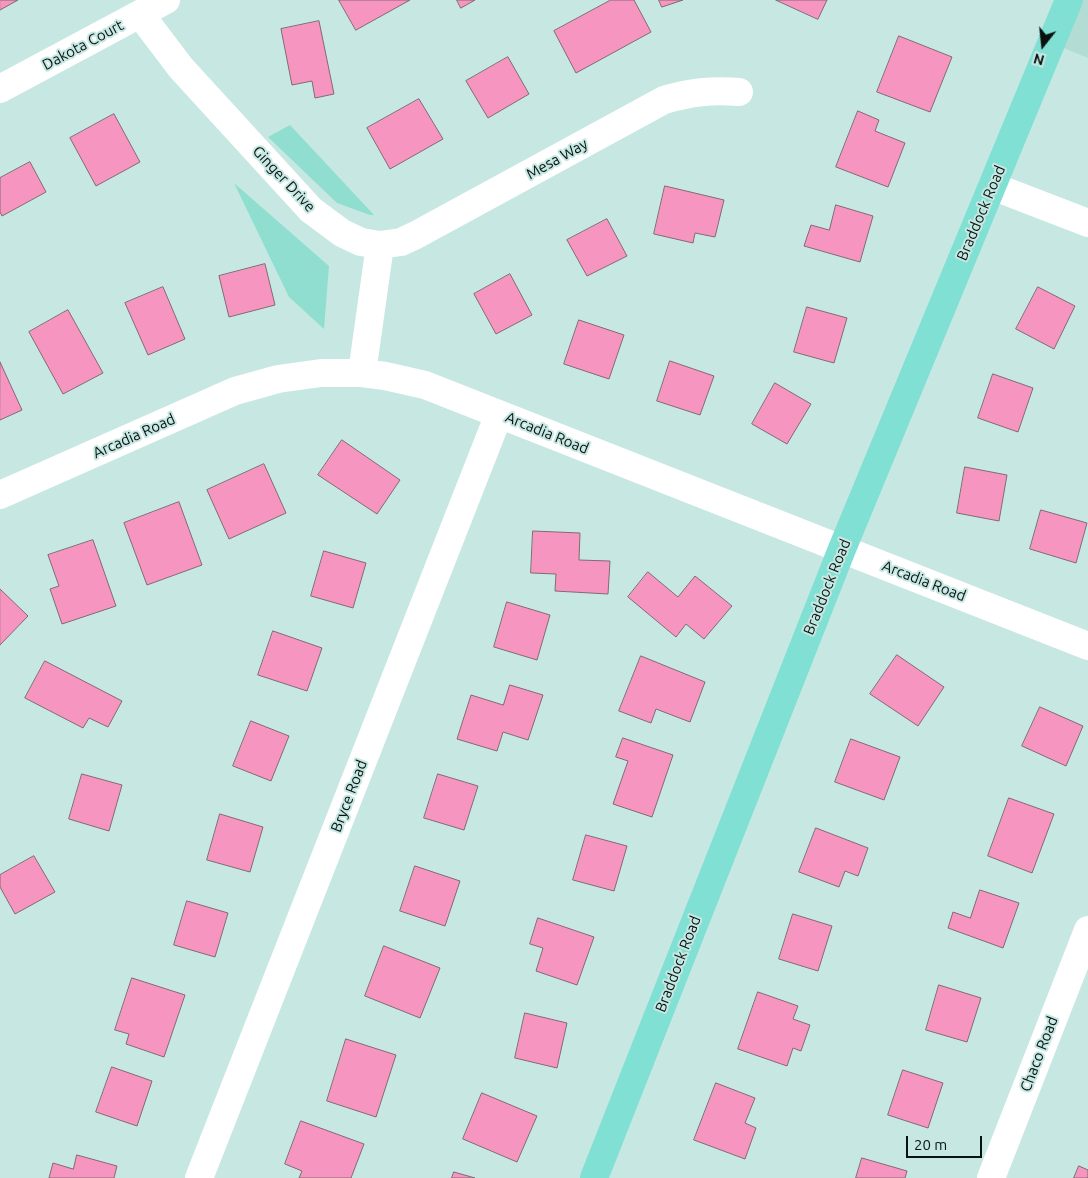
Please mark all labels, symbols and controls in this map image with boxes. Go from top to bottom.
street label: Dakota Court [39,16,127,74]
north arrow [1018,20,1068,70]
text: N [1032,50,1046,69]
street label: Mesa Way [523,135,591,183]
street label: Ginger Drive [249,142,319,216]
street label: Braddock Road [953,163,1009,263]
street label: Arcadia Road [503,408,591,458]
street label: Arcadia Road [90,410,178,462]
street label: Braddock Road [800,536,854,638]
street label: Arcadia Road [880,557,968,605]
street label: Bryce Road [327,757,371,835]
street label: Braddock Road [651,913,705,1015]
street label: Chaco Road [1016,1014,1062,1094]
scale bar [908,1126,984,1158]
text: 20 m [914,1136,947,1153]

